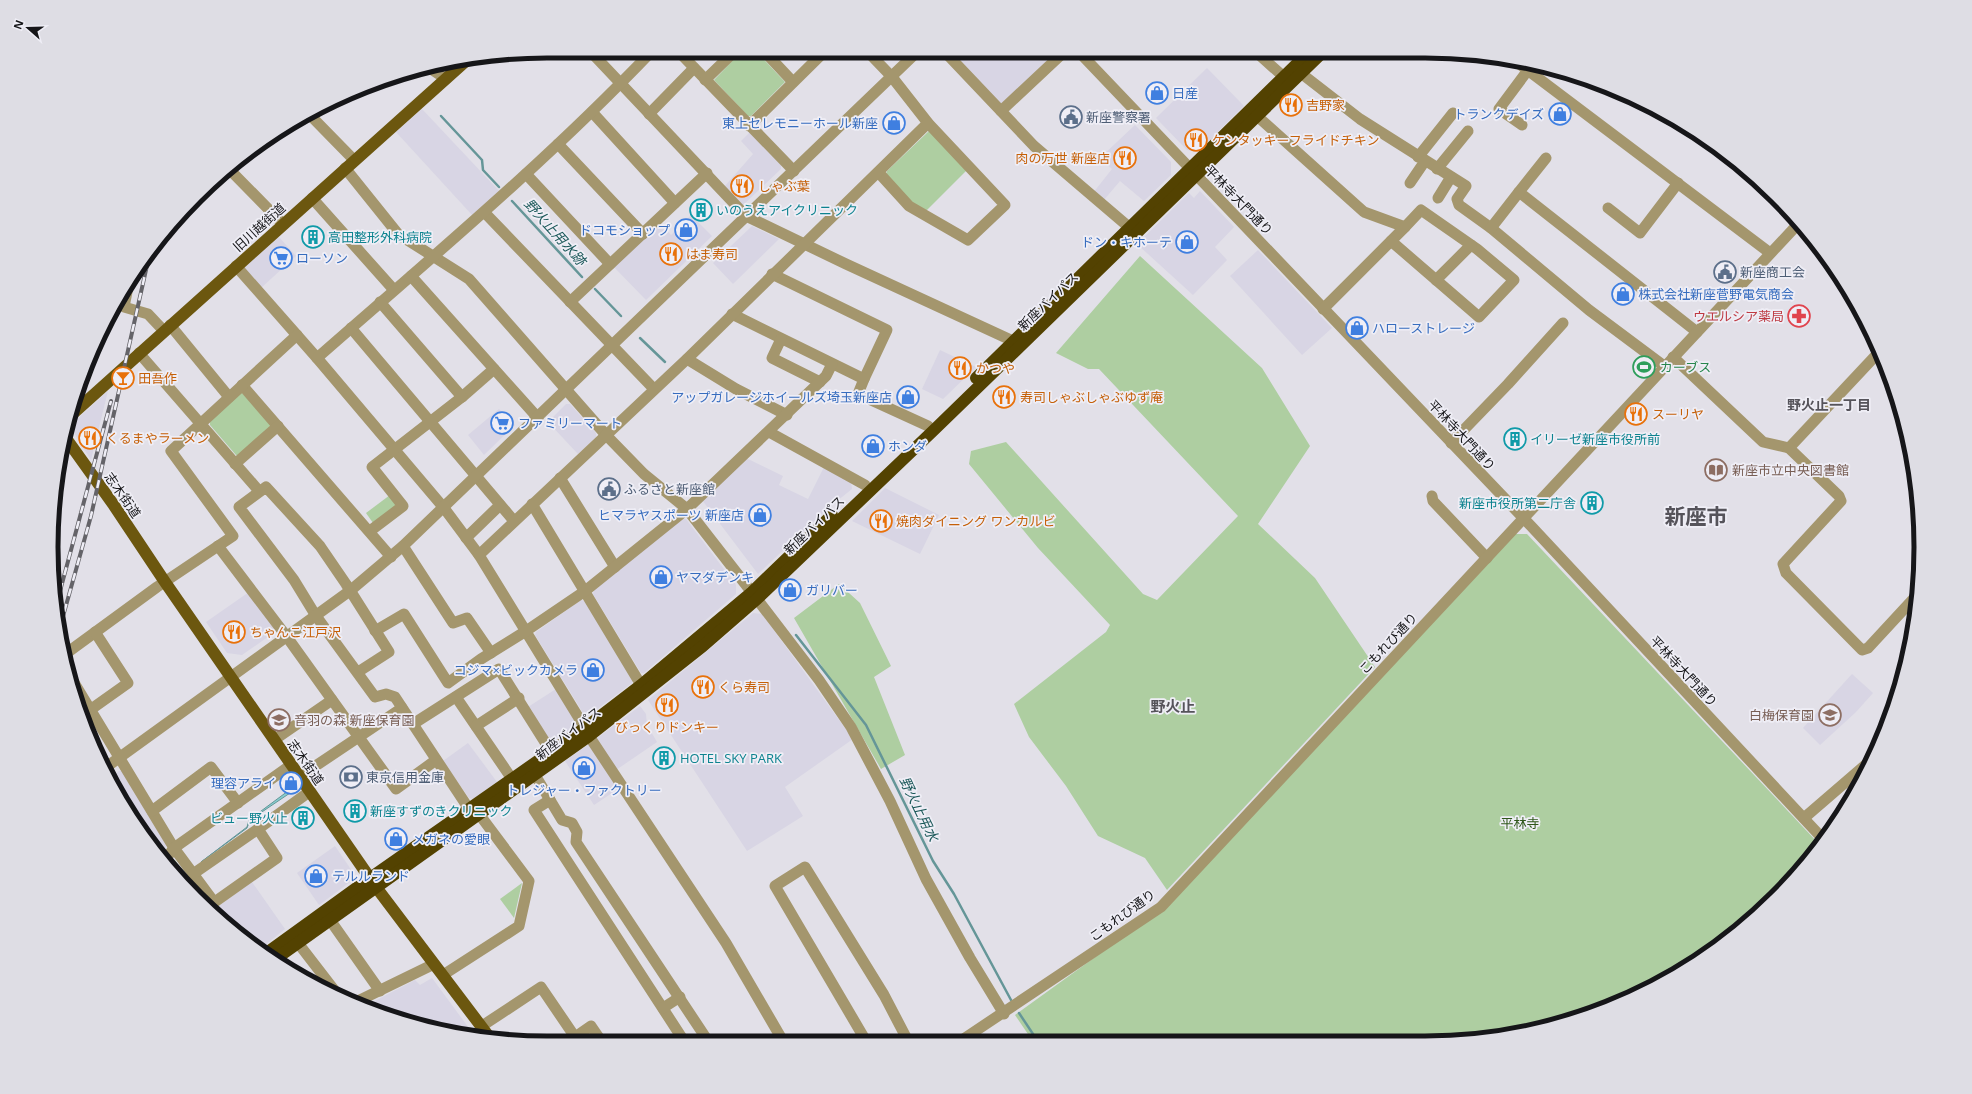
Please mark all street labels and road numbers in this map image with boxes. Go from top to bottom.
street label: 平林寺大門通り [1201,161,1277,239]
street label: 旧川越街道 [229,199,289,255]
street label: 新座バイパス [1014,268,1082,334]
street label: 平林寺大門通り [1424,396,1500,474]
street label: 志木街道 [101,469,145,521]
street label: 新座バイパス [780,492,848,558]
street label: こもれび通り [1355,608,1421,678]
street label: 平林寺大門通り [1646,632,1722,710]
street label: 新座バイパス [532,702,604,764]
street label: 志木街道 [284,736,328,788]
street label: こもれび通り [1085,885,1159,945]

